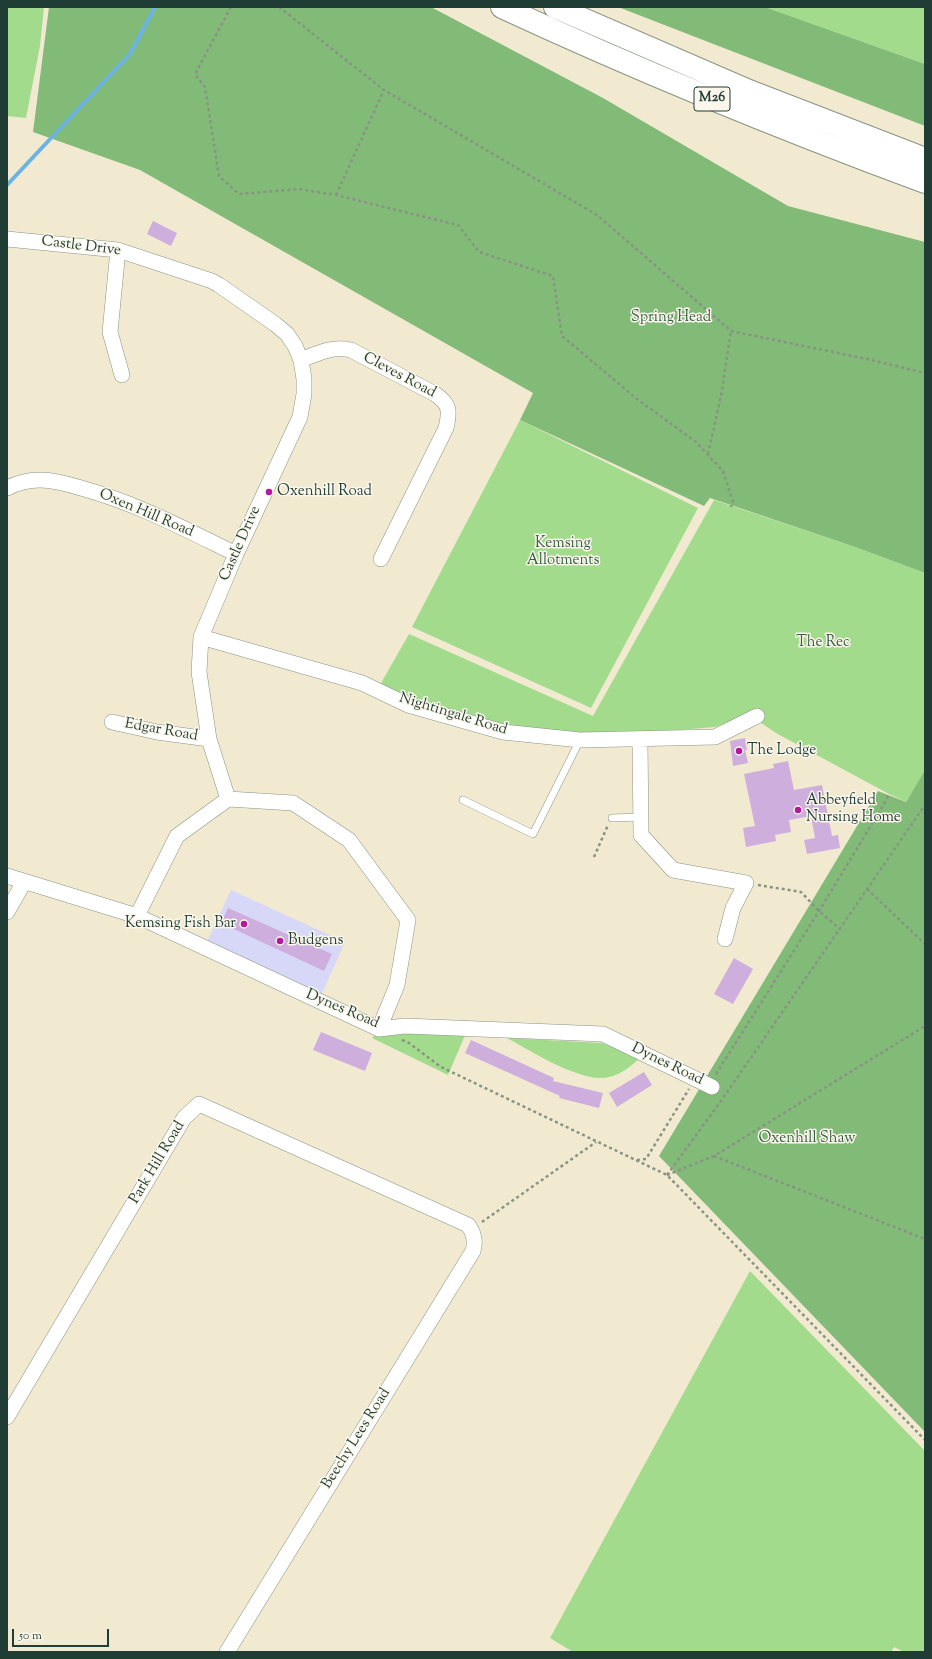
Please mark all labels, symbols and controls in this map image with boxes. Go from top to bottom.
road number: M26 [694,87,730,111]
street label: Castle Drive [40,233,122,261]
park label: Spring Head [631,309,711,327]
street label: Cleves Road [359,349,439,403]
place label: Oxenhill Road [277,483,372,501]
street label: Oxen Hill Road [96,486,196,542]
marker: Oxenhill Road [264,487,274,497]
street label: Castle Drive [216,504,266,584]
park label: Kemsing Allotments [527,535,599,570]
park label: The Rec [796,634,850,652]
street label: Nightingale Road [397,690,509,740]
street label: Edgar Road [123,716,199,746]
place label: The Lodge [747,742,816,760]
marker: The Lodge [734,746,744,756]
place label: Abbeyfield Nursing Home [806,792,901,827]
marker: Abbeyfield Nursing Home [793,805,803,815]
place label: Kemsing Fish Bar [125,915,236,933]
marker: Kemsing Fish Bar [239,919,249,929]
place label: Budgens [288,932,343,950]
marker: Budgens [275,936,285,946]
street label: Dynes Road [303,987,381,1033]
street label: Dynes Road [628,1040,706,1090]
street label: Park Hill Road [126,1118,190,1208]
park label: Oxenhill Shaw [759,1130,855,1148]
street label: Beechy Lees Road [319,1385,395,1493]
scale bar [14,1621,111,1647]
text: 50 m [19,1627,42,1645]

